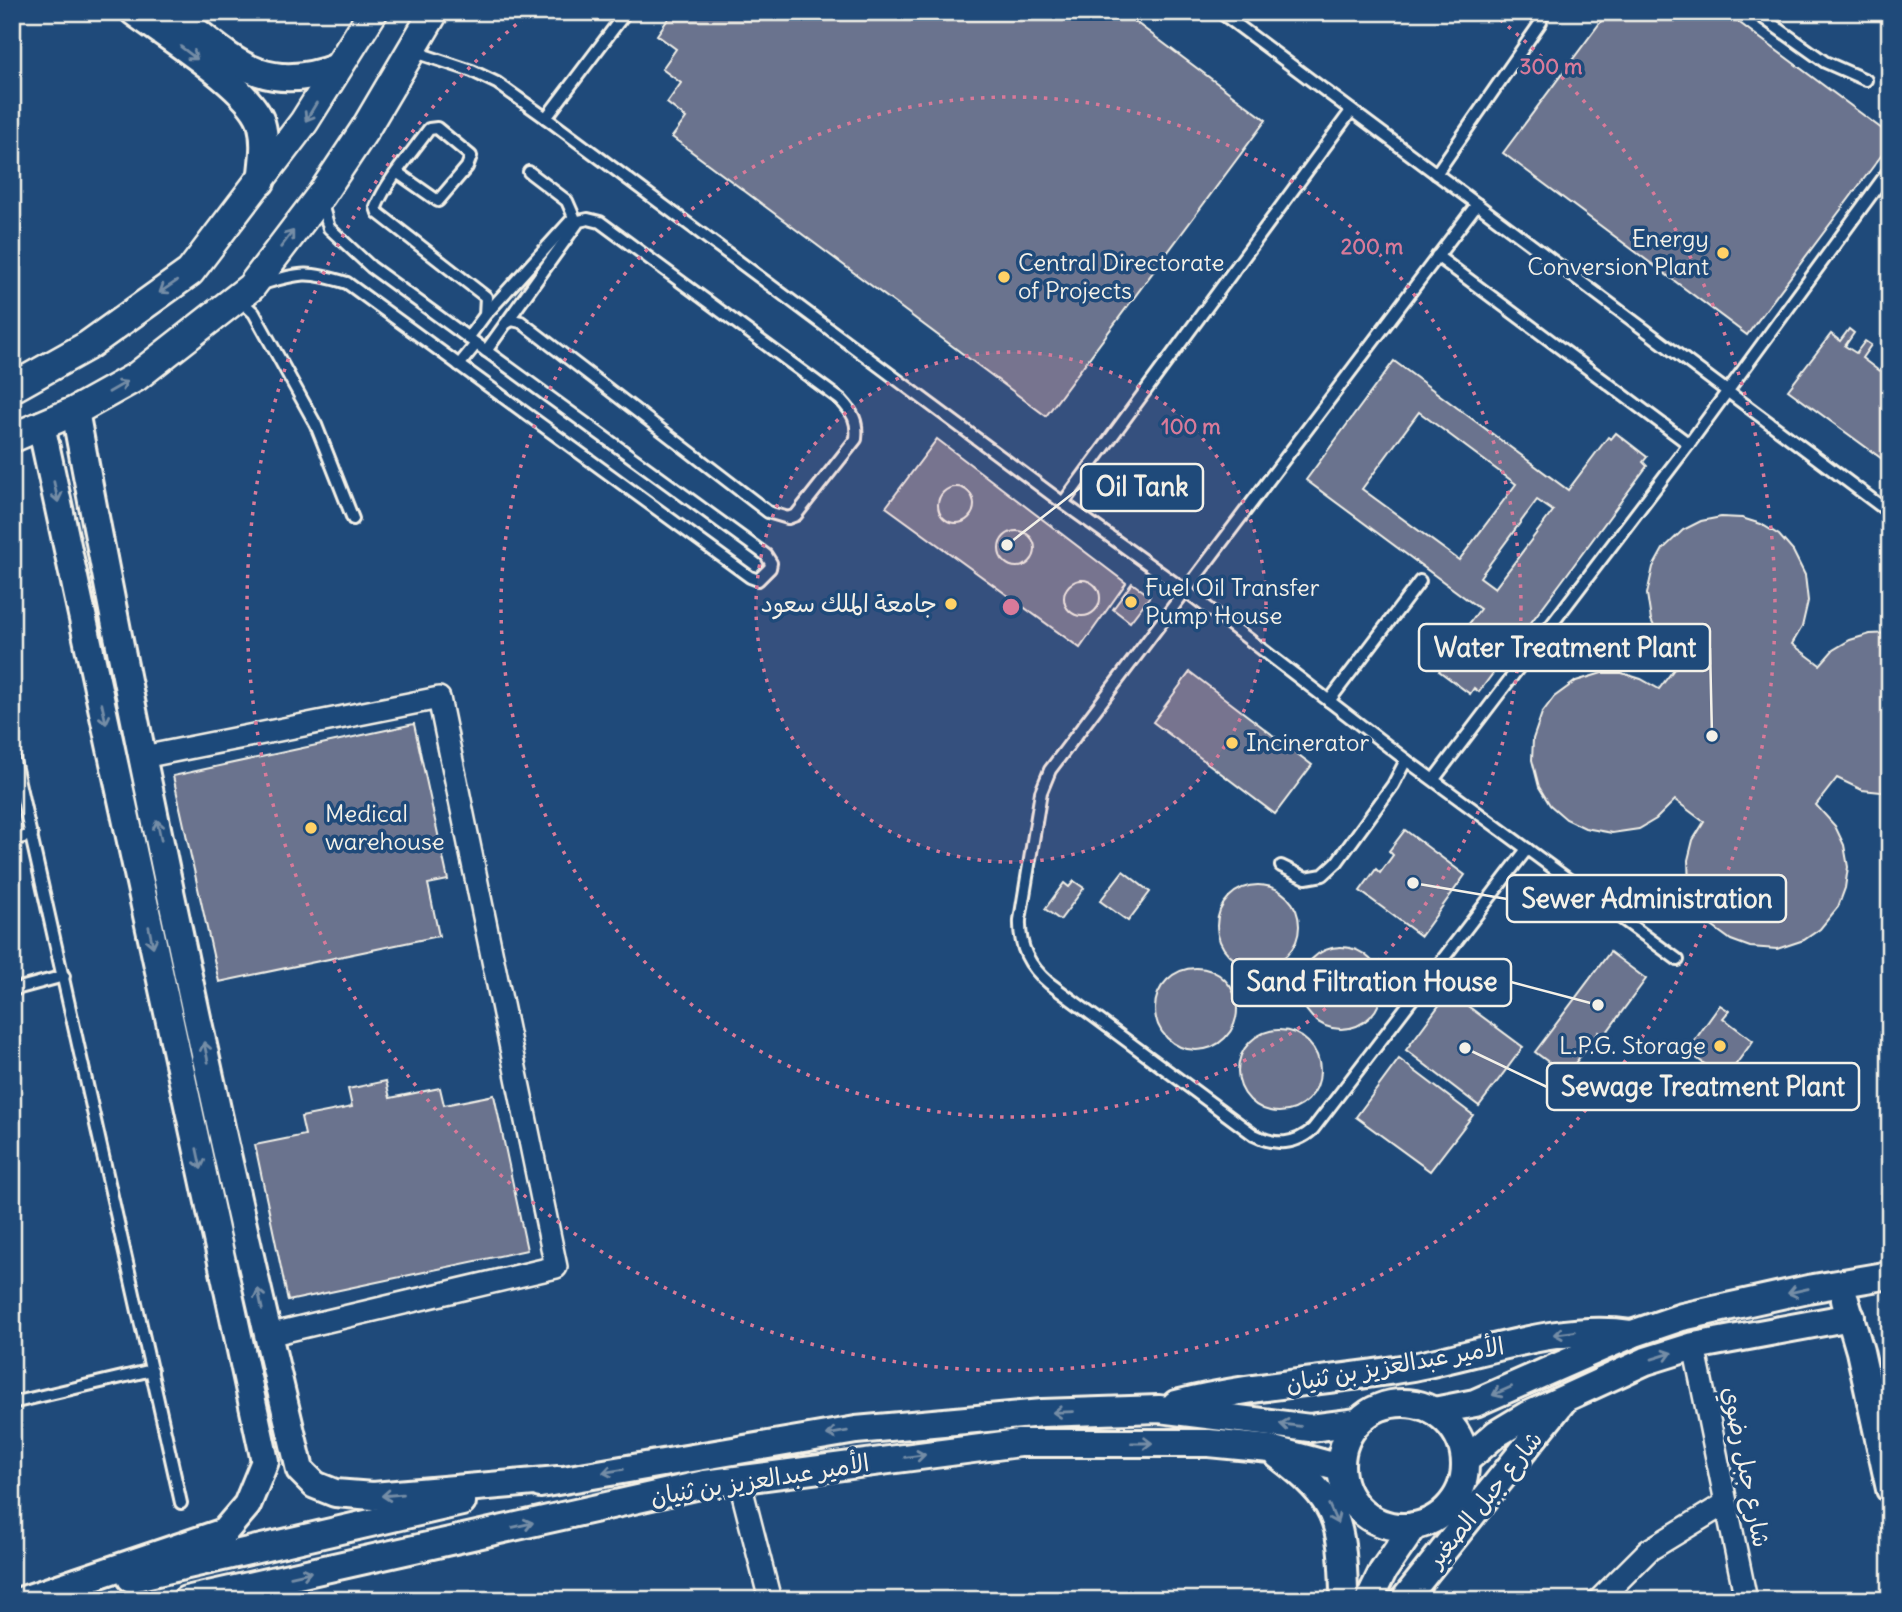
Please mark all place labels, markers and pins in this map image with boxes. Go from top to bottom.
place label: Energy Conversion Plant [1527,223,1709,281]
marker: Energy Conversion Plant [1715,245,1731,261]
place label: Central Directorate of Projects [1018,247,1224,305]
marker: Central Directorate of Projects [996,269,1012,285]
callout: Oil Tank [1081,464,1203,511]
place label: Fuel Oil Transfer Pump House [1145,572,1320,630]
place label: جامعة الملك سعود [761,588,937,620]
marker: Fuel Oil Transfer Pump House [1123,594,1139,610]
centre of rings [999,595,1023,619]
marker: جامعة الملك سعود [943,596,959,612]
callout: Water Treatment Plant [1419,624,1710,671]
place label: Incinerator [1246,727,1369,757]
marker: Incinerator [1224,735,1240,751]
place label: Medical warehouse [325,798,445,856]
marker: Medical warehouse [303,820,319,836]
callout: Sewer Administration [1507,875,1786,922]
callout: Sand Filtration House [1232,959,1511,1006]
place label: L.P.G. Storage [1559,1030,1706,1060]
marker: L.P.G. Storage [1712,1038,1728,1054]
callout: Sewage Treatment Plant [1547,1063,1859,1110]

